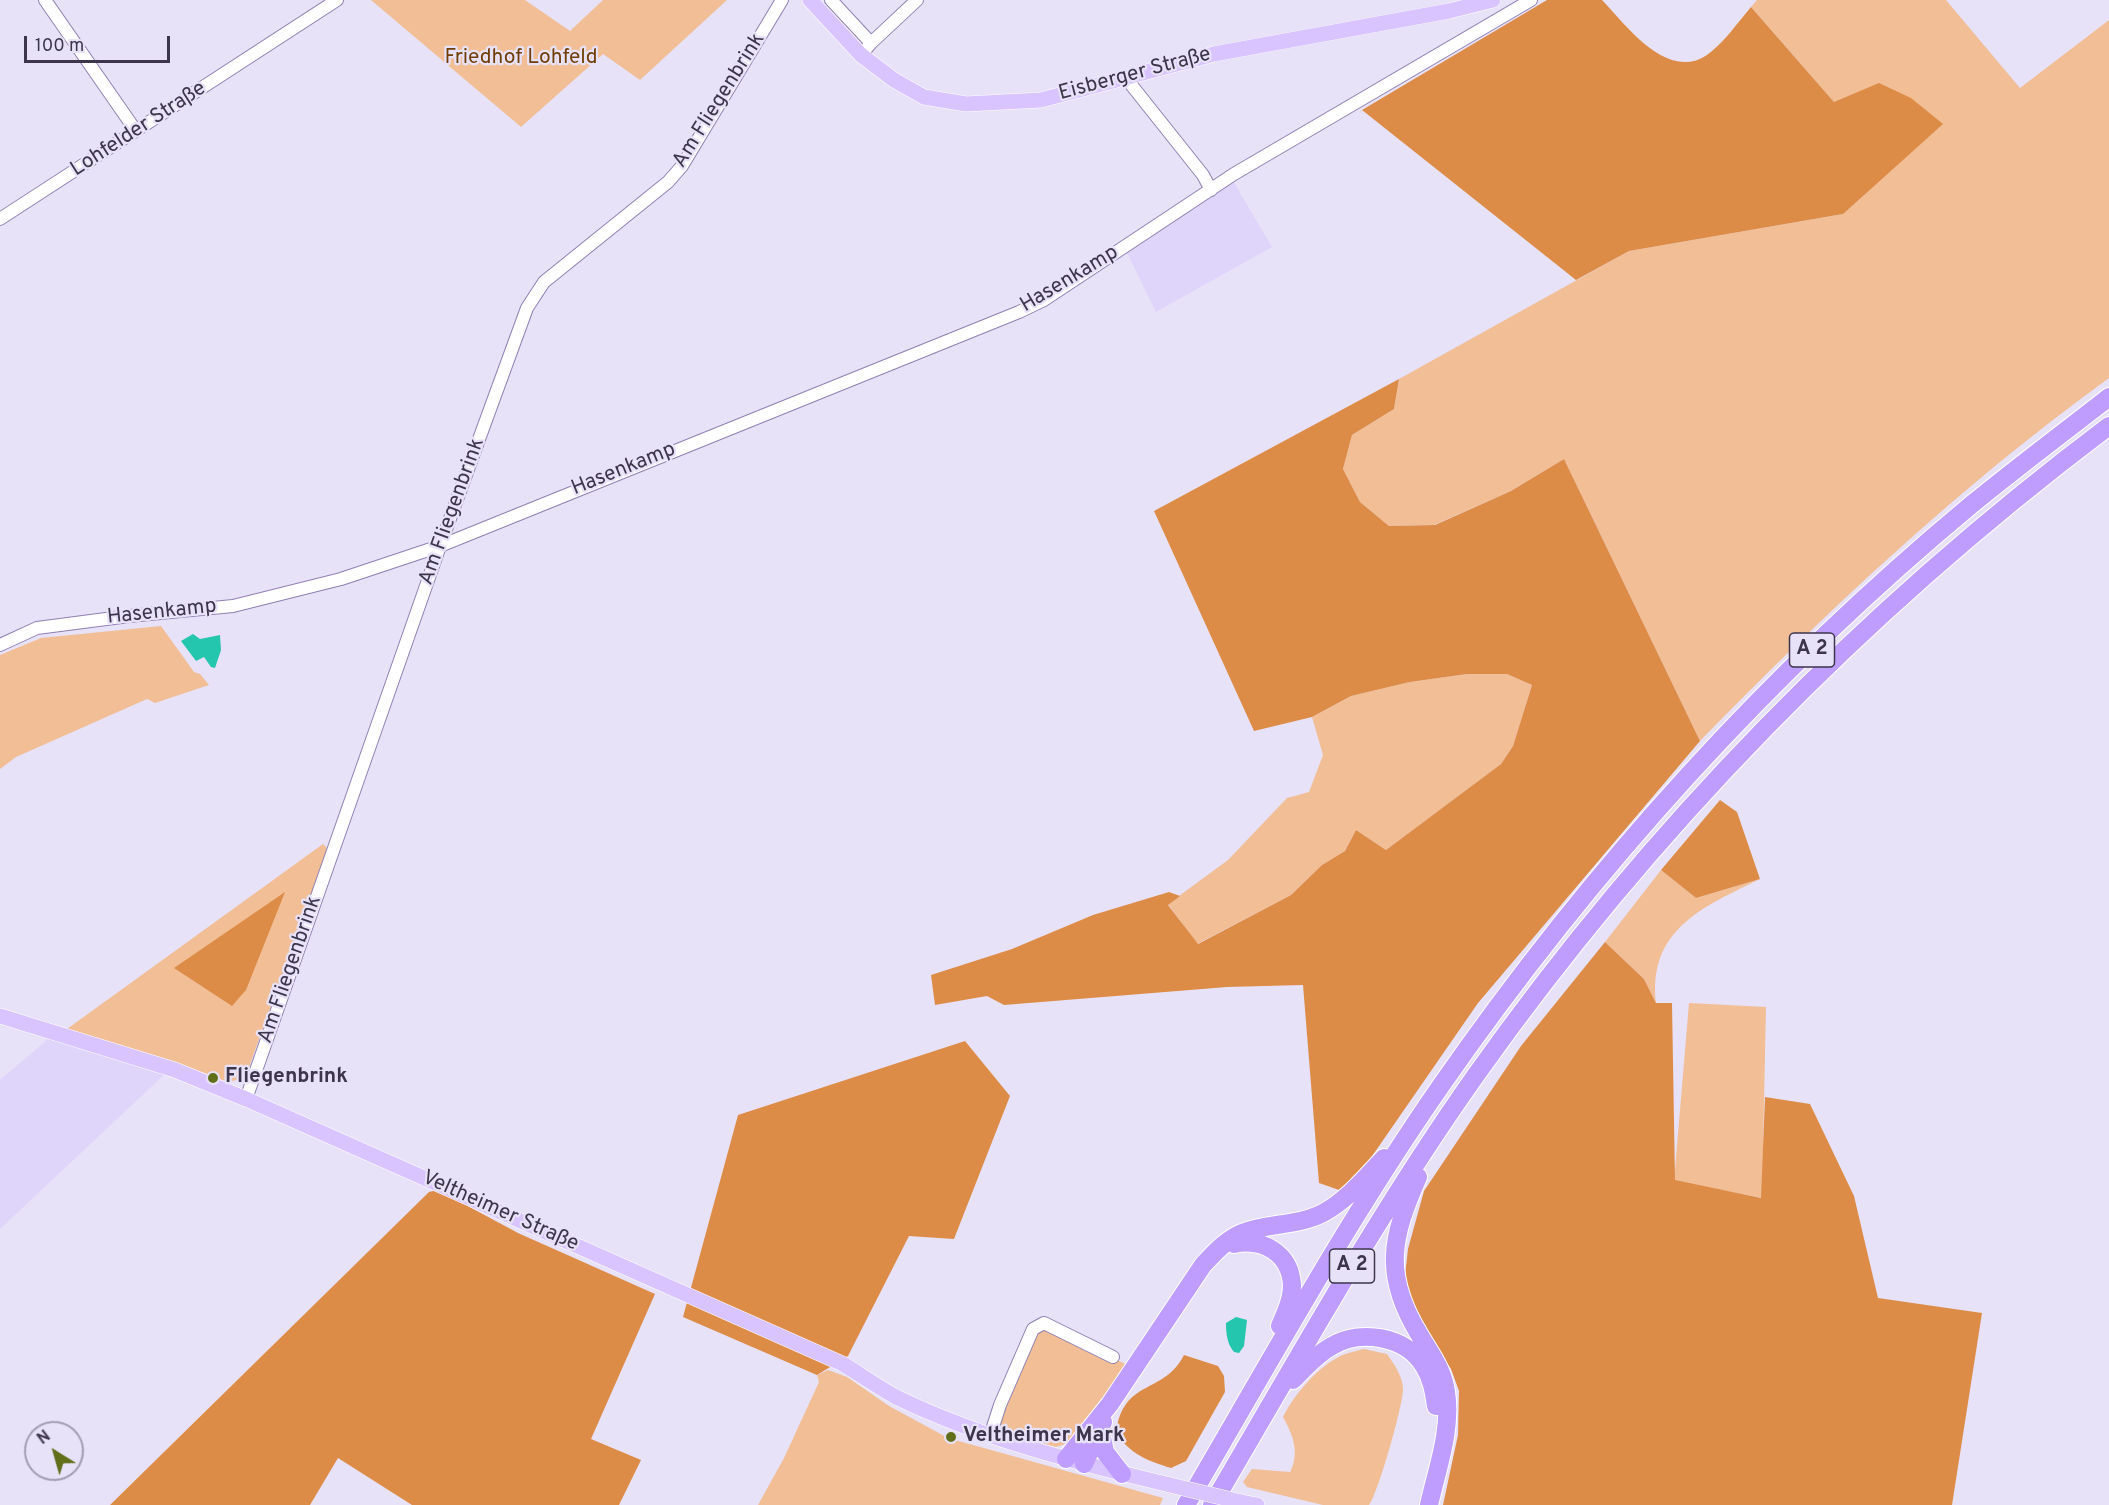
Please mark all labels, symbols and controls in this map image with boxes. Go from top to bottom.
scale bar [27,24,172,62]
street label: Am Fliegenbrink [668,29,772,173]
text: 100 m [35,35,84,58]
street label: Eisberger Straße [1056,43,1214,107]
park label: Friedhof Lohfeld [444,46,598,72]
street label: Lohfelder Straße [67,77,211,183]
street label: Hasenkamp [1016,241,1124,319]
street label: Am Fliegenbrink [415,435,491,589]
street label: Hasenkamp [568,438,680,502]
street label: Hasenkamp [106,595,218,631]
road number: A 2 [1790,633,1834,667]
street label: Am Fliegenbrink [254,893,328,1047]
place label: Fliegenbrink [225,1065,348,1091]
marker: Fliegenbrink [206,1071,220,1085]
street label: Veltheimer Straße [418,1166,582,1258]
road number: A 2 [1330,1249,1374,1283]
north arrow [24,1421,84,1481]
place label: Veltheimer Mark [963,1424,1125,1450]
text: N [34,1427,55,1450]
marker: Veltheimer Mark [944,1430,958,1444]

